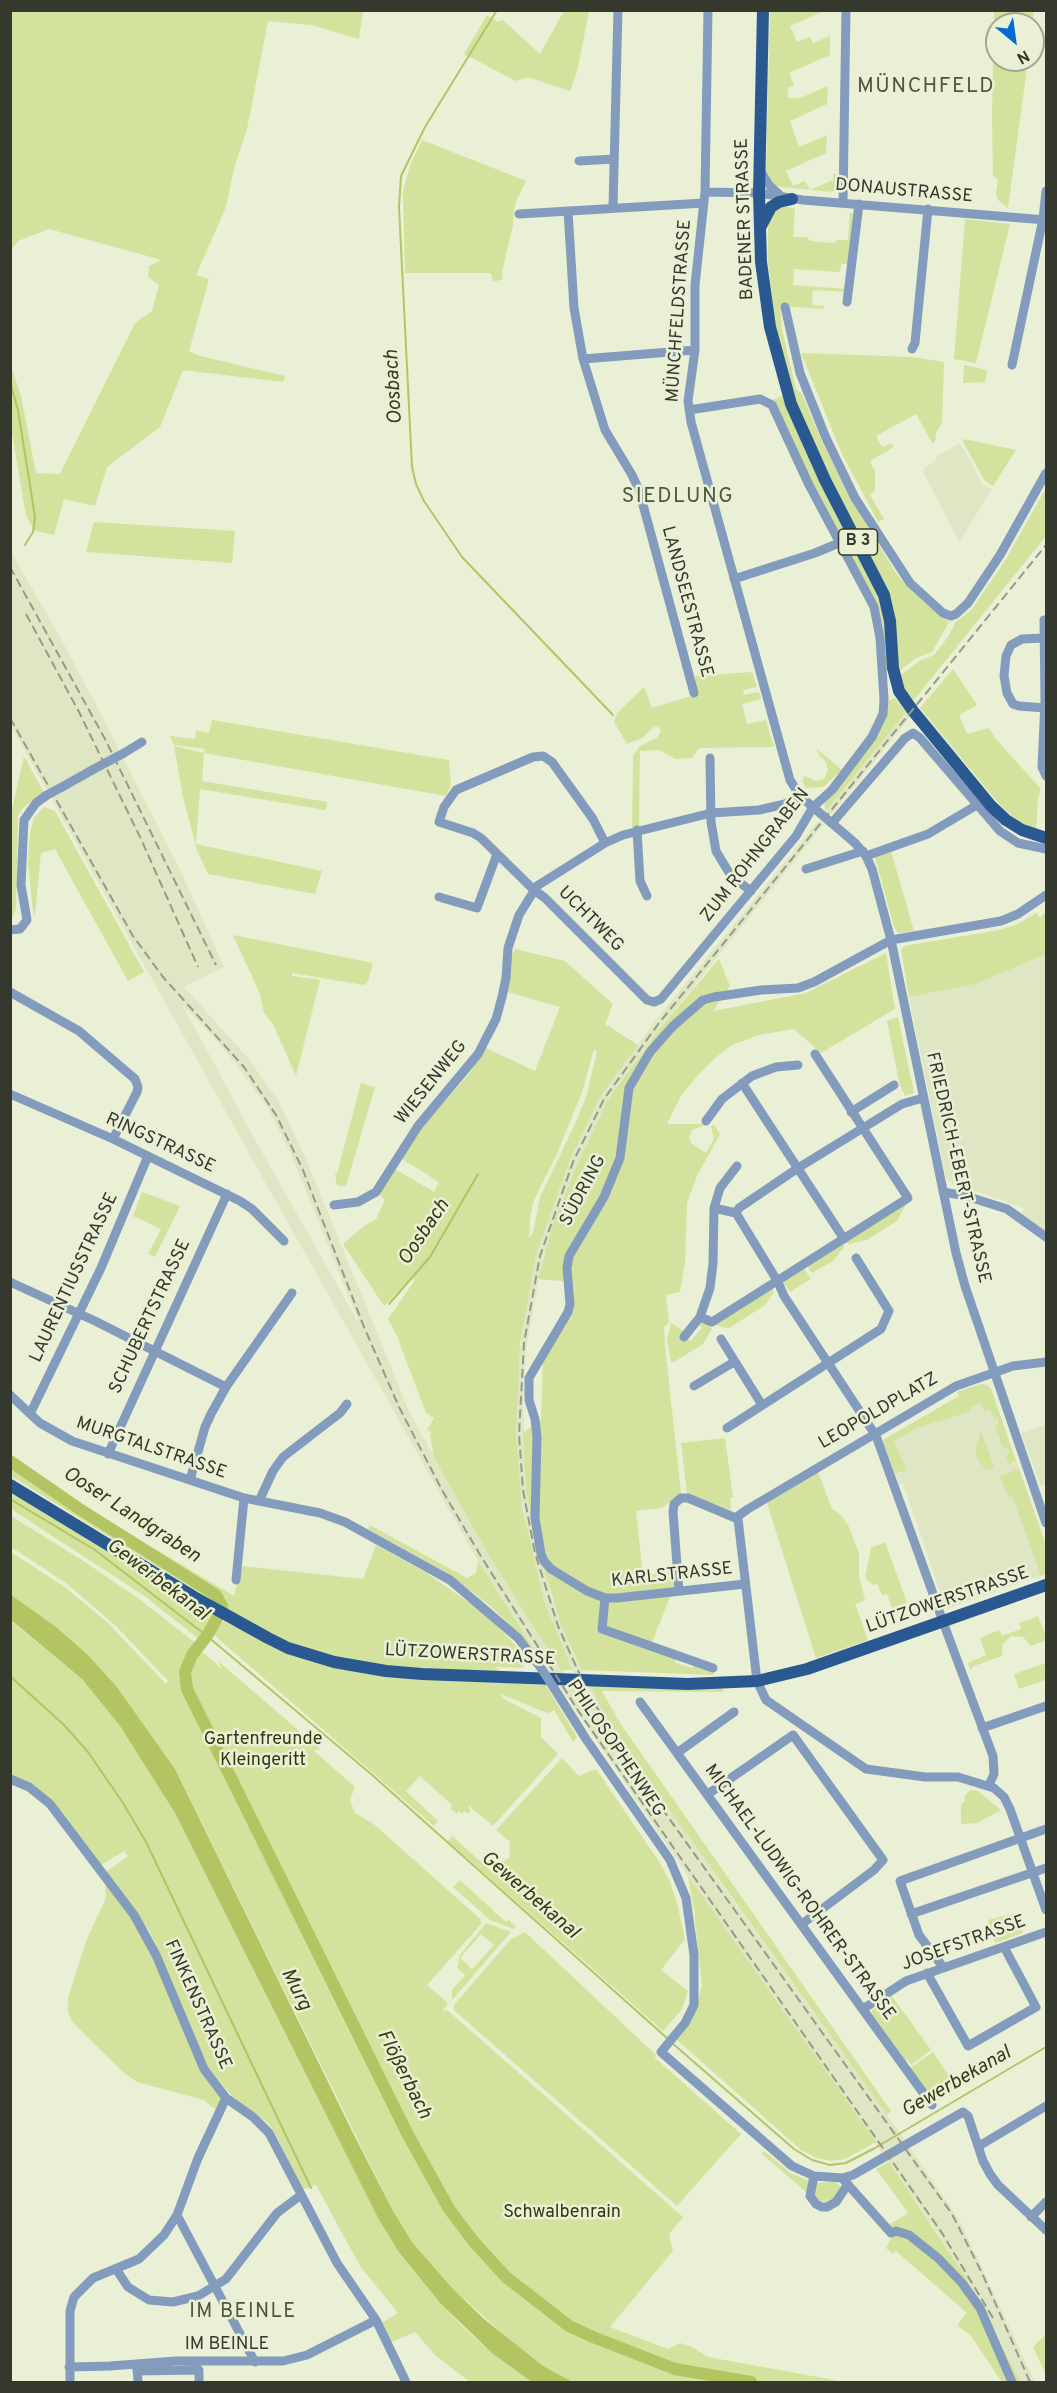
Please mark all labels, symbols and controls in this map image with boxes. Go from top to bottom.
north arrow [985,12,1045,72]
text: N [1013,44,1033,68]
district label: MÜNCHFELD [857,75,995,101]
street label: BADENER STRASSE [732,138,760,300]
street label: DONAUSTRASSE [834,175,974,209]
street label: MÜNCHFELDSTRASSE [663,219,697,403]
water label: Oosbach [381,349,409,425]
district label: SIEDLUNG [622,485,734,511]
street label: LANDSEESTRASSE [655,524,717,680]
road number: B 3 [838,529,878,555]
street label: ZUM ROHNGRABEN [697,785,815,927]
street label: UCHTWEG [553,883,627,957]
street label: WIESENWEG [391,1037,473,1129]
street label: FRIEDRICH-EBERT-STRASSE [920,1050,994,1286]
street label: RINGSTRASSE [102,1109,218,1179]
street label: SÜDRING [556,1152,612,1230]
street label: LAURENTIUSSTRASSE [26,1190,124,1366]
water label: Oosbach [394,1195,456,1271]
street label: SCHUBERTSTRASSE [106,1236,196,1398]
street label: LEOPOLDPLATZ [815,1369,943,1455]
street label: MURGTALSTRASSE [73,1413,229,1485]
water label: Ooser Landgraben [58,1463,204,1569]
water label: Gewerbekanal [101,1535,213,1627]
street label: KARLSTRASSE [610,1559,734,1593]
street label: LÜTZOWERSTRASSE [864,1563,1032,1639]
street label: LÜTZOWERSTRASSE [384,1641,556,1671]
street label: PHILOSOPHENWEG [561,1676,669,1822]
park label: Gartenfreunde Kleingeritt [204,1729,322,1772]
street label: MICHAEL-LUDWIG-ROHRER-STRASSE [699,1761,899,2025]
water label: Gewerbekanal [475,1847,583,1945]
street label: JOSEFSTRASSE [899,1911,1029,1977]
street label: FINKENSTRASSE [159,1937,235,2073]
water label: Murg [274,1965,316,2015]
water label: Flößerbach [370,2026,436,2124]
water label: Gewerbekanal [898,2042,1016,2124]
park label: Schwalbenrain [503,2202,621,2224]
district label: IM BEINLE [189,2301,297,2325]
street label: IM BEINLE [185,2334,269,2356]

